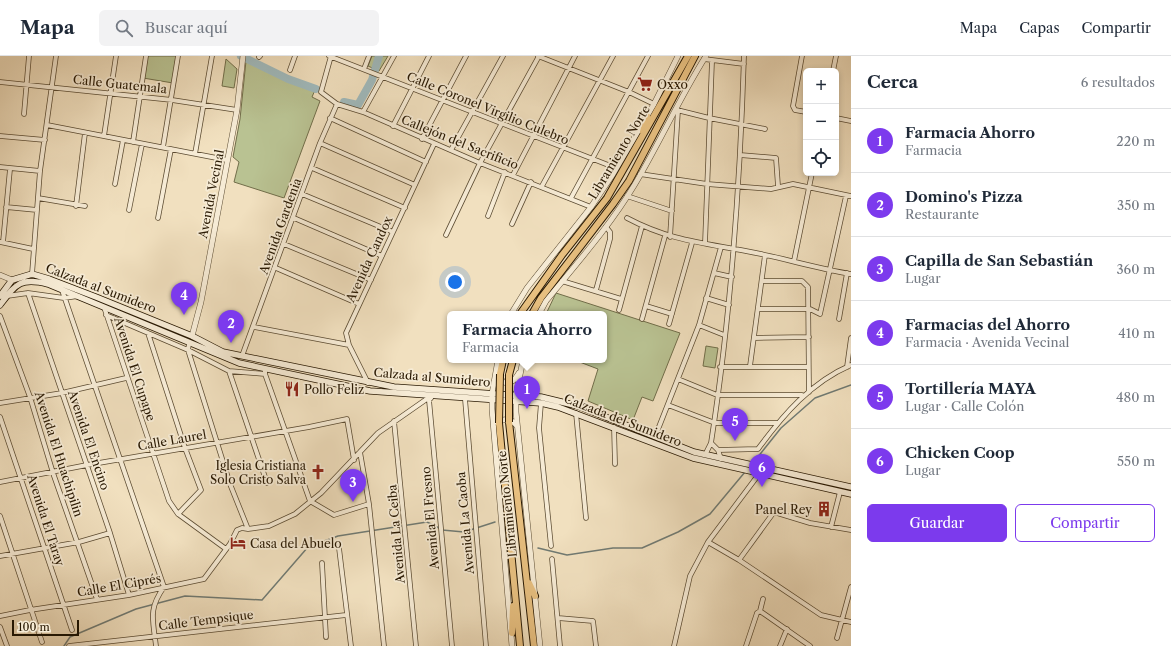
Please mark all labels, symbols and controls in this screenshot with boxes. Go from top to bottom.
search box [99,10,379,46]
text: Mapa [20,16,75,39]
icon: search [113,17,135,39]
text: Buscar aquí [145,18,228,37]
text: Mapa [960,19,997,37]
text: Capas [1019,19,1060,37]
text: Compartir [1082,19,1151,37]
map controls [803,68,839,176]
button: + [803,68,839,104]
street label: Calle Coronel Virgilio Culebro [405,69,571,147]
street label: Calle Guatemala [72,72,168,96]
text: Cerca [867,72,918,92]
text: 6 resultados [1081,74,1155,90]
supermarket icon: Oxxo [636,75,654,93]
place label: Oxxo [657,77,688,92]
street label: Libramiento Norte [585,102,653,202]
button: − [803,104,839,140]
street label: Callejón del Sacrificio [399,112,521,172]
text: Farmacia Ahorro [905,123,1035,142]
text: 1 [877,133,883,149]
text: 220 m [1116,133,1155,149]
button: locate [803,140,839,176]
text: Farmacia [905,142,962,158]
street label: Avenida Vecinal [195,148,227,241]
street label: Avenida Gardenia [255,175,305,277]
text: Domino's Pizza [905,187,1023,206]
text: 2 [876,197,884,213]
text: 350 m [1117,197,1155,213]
text: Restaurante [905,206,979,222]
street label: Avenida Candox [342,214,396,305]
text: Capilla de San Sebastián [905,251,1093,270]
street label: Calzada al Sumidero [44,260,158,316]
text: 3 [876,261,884,277]
text: 360 m [1116,261,1155,277]
text: Lugar [905,270,941,286]
your location [445,272,465,292]
pin: 4 [171,282,197,315]
pin: 2 [218,310,244,343]
popup [447,311,607,363]
street label: Avenida El Cupape [111,314,159,423]
text: Farmacias del Ahorro [905,315,1070,334]
text: Farmacia Ahorro [462,320,592,339]
text: 4 [876,325,884,341]
text: 410 m [1118,325,1155,341]
text: Farmacia · Avenida Vecinal [905,334,1069,350]
text: Farmacia [462,339,519,355]
street label: Calzada al Sumidero [373,364,491,390]
pin: 1 [514,376,540,409]
text: Tortillería MAYA [905,379,1036,398]
restaurant icon: Pollo Feliz [283,380,301,398]
place label: Pollo Feliz [304,382,364,397]
street label: Avenida El Encino [65,387,113,492]
street label: Avenida El Huachipilin [31,388,87,519]
text: 5 [876,389,884,405]
text: 480 m [1116,389,1155,405]
street label: Calzada del Sumidero [562,391,684,449]
text: Lugar · Calle Colón [905,398,1024,414]
pin: 5 [722,408,748,441]
street label: Calle Laurel [137,427,208,453]
text: Chicken Coop [905,443,1015,462]
street label: Libramiento Norte [494,450,520,558]
text: 6 [876,453,884,469]
text: 550 m [1117,453,1155,469]
pin: 6 [749,454,775,487]
place label: Iglesia Cristiana Solo Cristo Salva [210,458,307,487]
text: Lugar [905,462,941,478]
church icon: Iglesia Cristiana Solo Cristo Salva [309,463,327,481]
street label: Avenida El Fresno [418,466,442,571]
pin: 3 [340,469,366,502]
street label: Avenida El Taray [24,471,68,568]
street label: Avenida La Caoba [453,471,477,576]
street label: Avenida La Ceiba [384,483,408,585]
building icon: Panel Rey [815,500,833,518]
place label: Panel Rey [755,502,812,517]
button: Guardar [867,504,1007,542]
button: Compartir [1015,504,1155,542]
hotel icon: Casa del Abuelo [229,534,247,552]
place label: Casa del Abuelo [250,536,342,551]
street label: Calle El Ciprés [76,570,162,600]
street label: Calle Tempsique [158,607,255,633]
scale bar [12,618,79,637]
text: 100 m [18,620,50,634]

